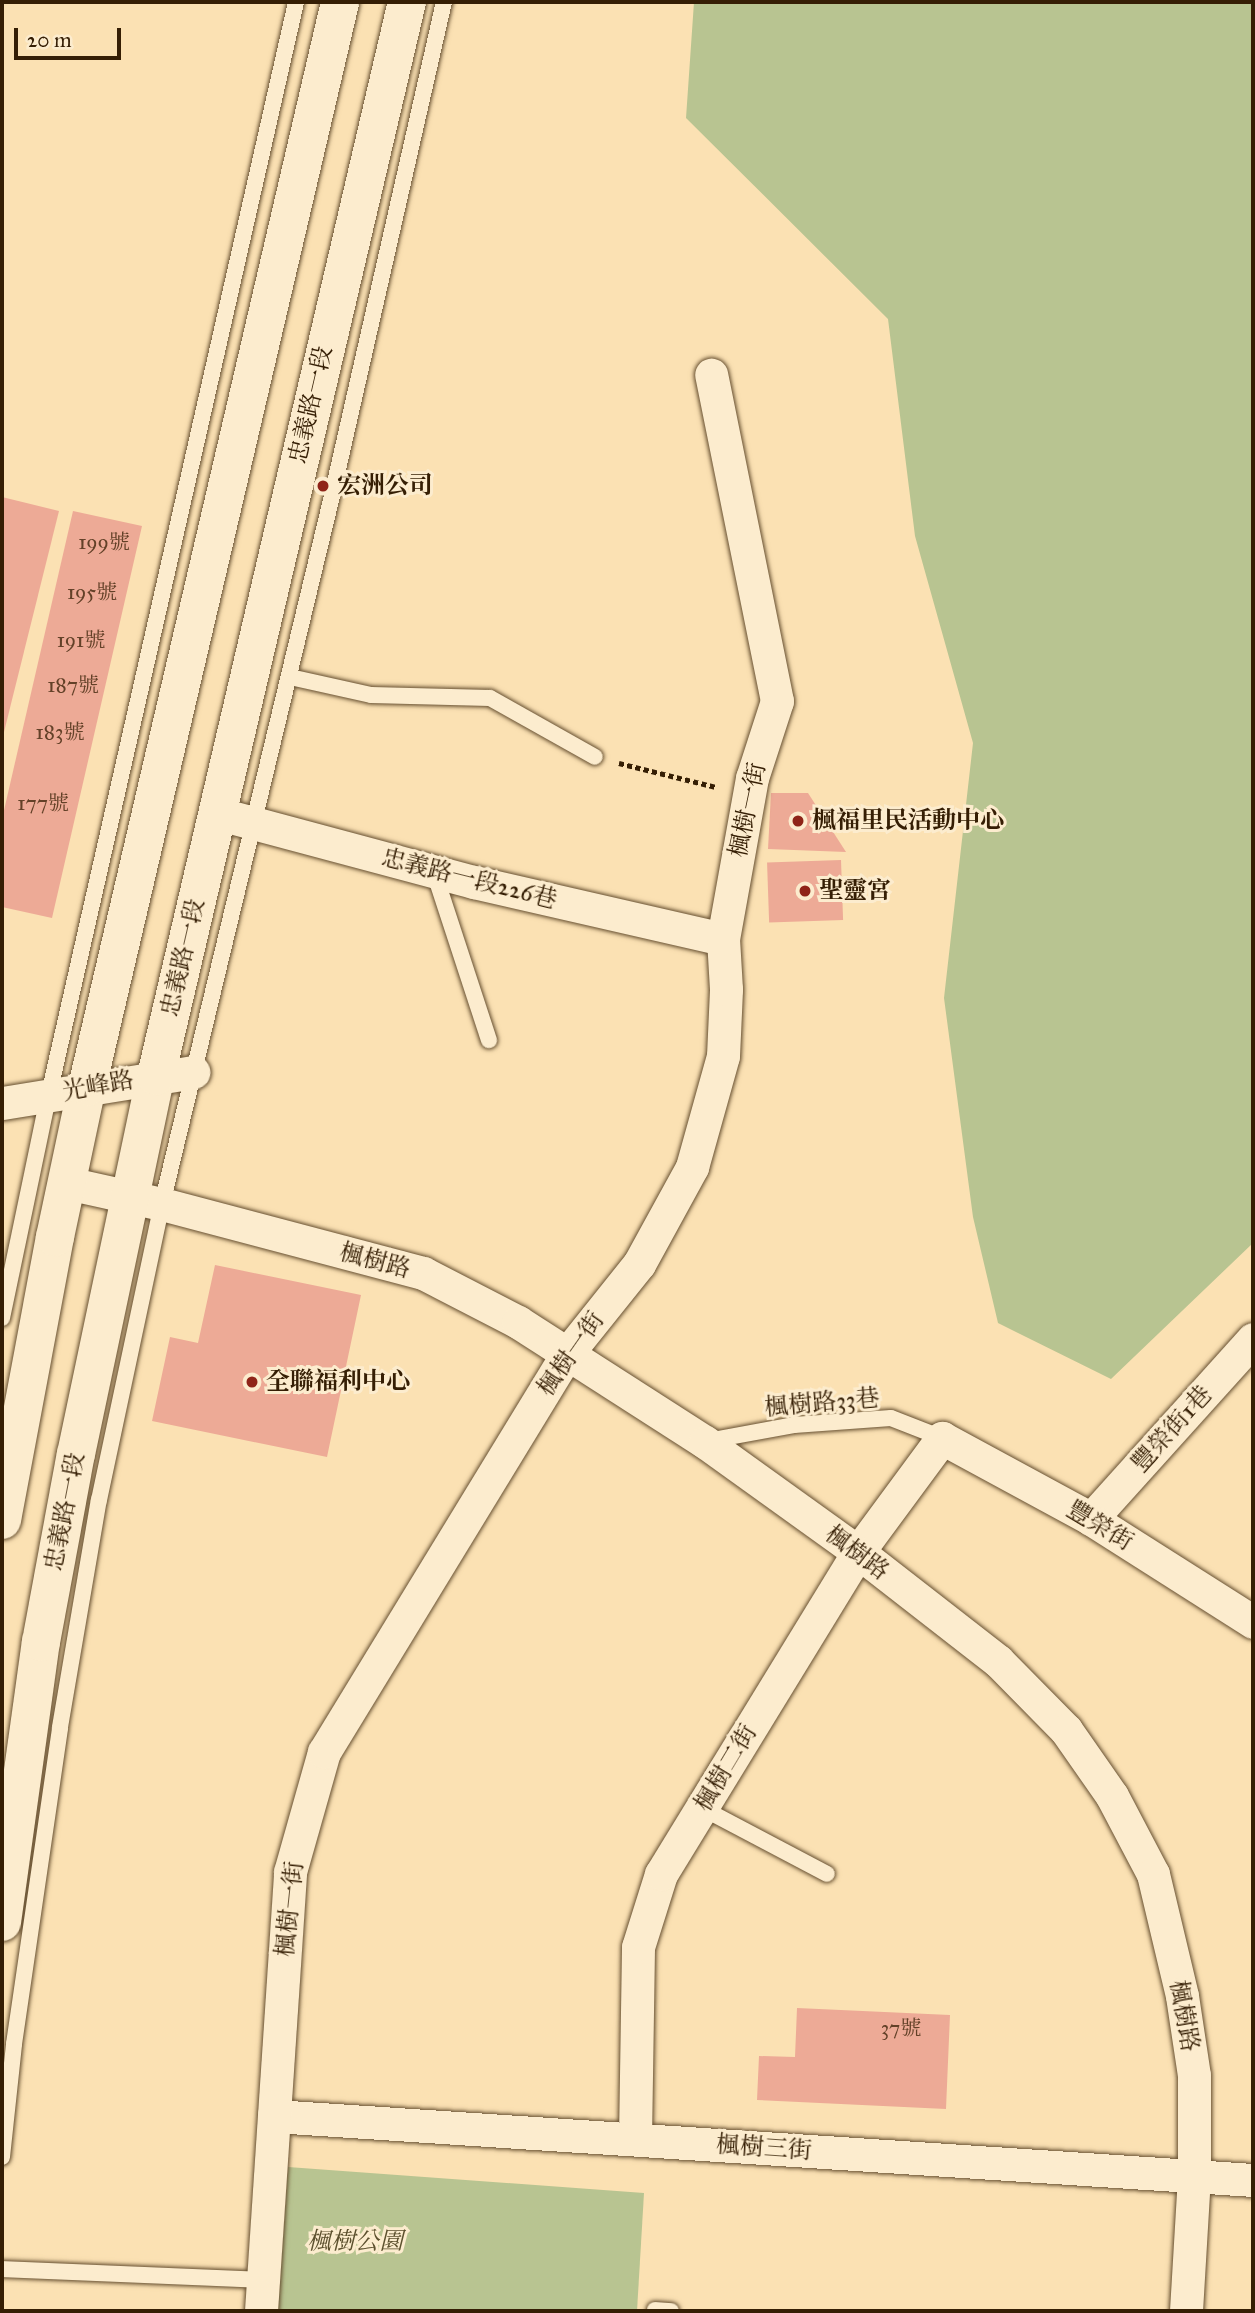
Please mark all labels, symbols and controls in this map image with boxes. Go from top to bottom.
scale bar [18,14,124,58]
text: 20 m [27,27,72,53]
street label: 忠義路一段 [283,343,339,467]
place label: 宏洲公司 [337,472,433,500]
marker: 宏洲公司 [315,478,331,494]
house number: 199號 [78,529,130,555]
house number: 195號 [67,579,117,605]
house number: 191號 [57,627,105,653]
house number: 187號 [47,672,99,698]
house number: 183號 [36,719,84,745]
street label: 楓樹一街 [724,760,772,860]
house number: 177號 [17,790,69,816]
place label: 楓福里民活動中心 [812,807,1004,835]
marker: 楓福里民活動中心 [790,813,806,829]
street label: 忠義路一段226巷 [378,843,560,915]
place label: 聖靈宮 [819,877,891,905]
marker: 聖靈宮 [797,883,813,899]
street label: 忠義路一段 [155,896,211,1020]
street label: 光峰路 [60,1066,136,1106]
street label: 楓樹路 [336,1238,414,1284]
street label: 楓樹一街 [532,1306,610,1402]
place label: 全聯福利中心 [266,1368,410,1396]
marker: 全聯福利中心 [244,1374,260,1390]
street label: 豐榮街1巷 [1126,1380,1218,1478]
street label: 楓樹路33巷 [763,1384,881,1422]
street label: 忠義路一段 [39,1450,91,1574]
street label: 豐榮街 [1062,1495,1138,1557]
street label: 楓樹路 [820,1520,894,1586]
street label: 楓樹二街 [689,1719,763,1817]
street label: 楓樹一街 [271,1860,309,1958]
street label: 楓樹路 [1164,1978,1204,2054]
house number: 37號 [881,2015,921,2041]
street label: 楓樹三街 [715,2130,813,2166]
park label: 楓樹公園 [307,2228,403,2256]

